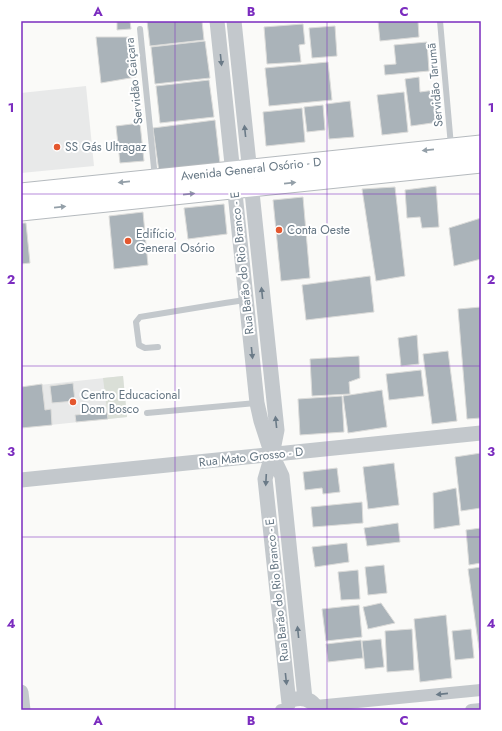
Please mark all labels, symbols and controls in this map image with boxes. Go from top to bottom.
text: A [92,2,103,21]
text: B [247,2,256,21]
text: C [399,2,409,21]
street label: Servidão Caiçara [120,37,147,125]
street label: Servidão Tarumã [422,42,448,128]
one-way arrow [218,54,224,66]
text: 1 [8,98,14,117]
text: 1 [488,98,494,117]
one-way arrow [242,124,248,137]
place label: SS Gás Ultragaz [65,138,147,156]
marker: SS Gás Ultragaz [52,142,62,152]
one-way arrow [422,147,434,154]
street label: Avenida General Osório - D [180,153,322,185]
one-way arrow [118,179,130,186]
one-way arrow [284,180,296,187]
one-way arrow [183,191,195,197]
street label: Rua Barão do Rio Branco - E [226,191,258,335]
one-way arrow [54,204,66,211]
place label: Conta Oeste [287,221,350,239]
place label: Edifício General Osório [136,225,215,257]
marker: Conta Oeste [274,225,284,235]
marker: Edifício General Osório [123,236,133,246]
text: 2 [7,270,15,289]
text: 2 [487,270,495,289]
one-way arrow [259,287,266,299]
one-way arrow [248,347,255,359]
place label: Centro Educacional Dom Bosco [81,386,180,418]
marker: Centro Educacional Dom Bosco [68,397,78,407]
one-way arrow [273,416,279,428]
text: 3 [7,442,15,461]
text: 3 [487,442,495,461]
street label: Rua Mato Grosso - D [198,443,304,471]
one-way arrow [263,474,269,487]
street label: Rua Barão do Rio Branco - E [261,518,293,662]
text: 4 [6,614,16,633]
text: 4 [486,614,496,633]
one-way arrow [295,626,301,638]
one-way arrow [283,673,289,685]
one-way arrow [436,690,448,697]
text: A [92,711,103,730]
text: B [247,711,256,730]
text: C [399,711,409,730]

